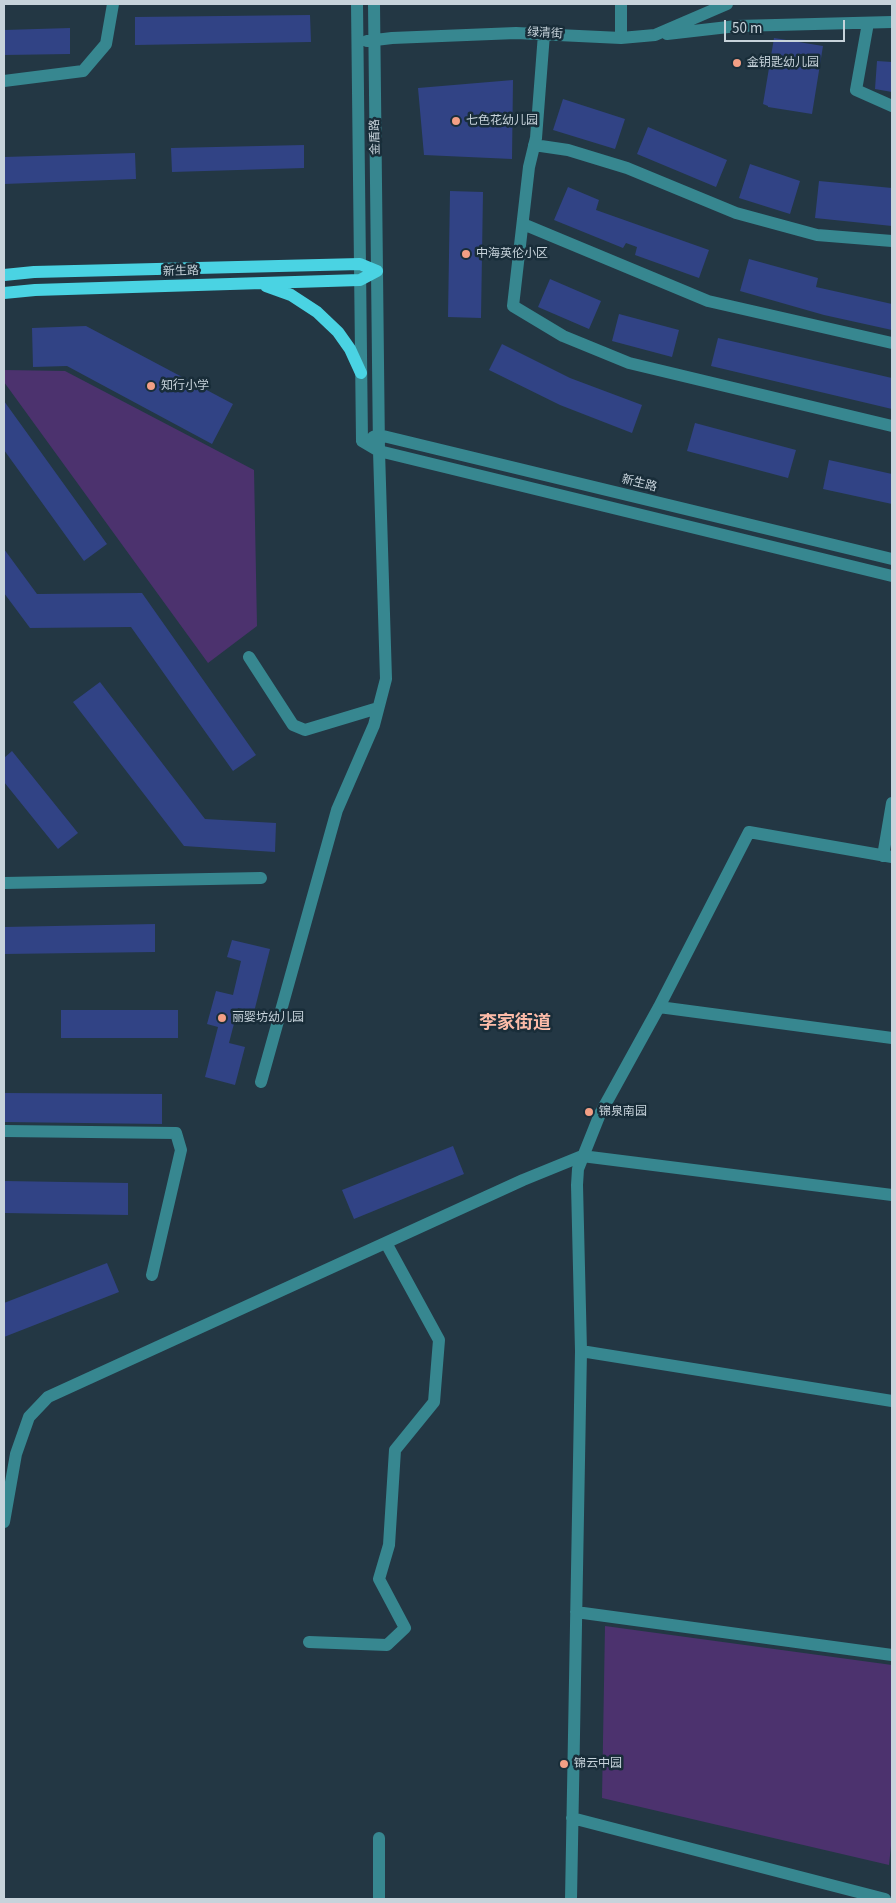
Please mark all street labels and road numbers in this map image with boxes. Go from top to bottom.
street label: 绿清街 [527,26,563,42]
street label: 金盾路 [368,119,384,155]
street label: 新生路 [163,264,199,280]
street label: 新生路 [620,473,658,495]

